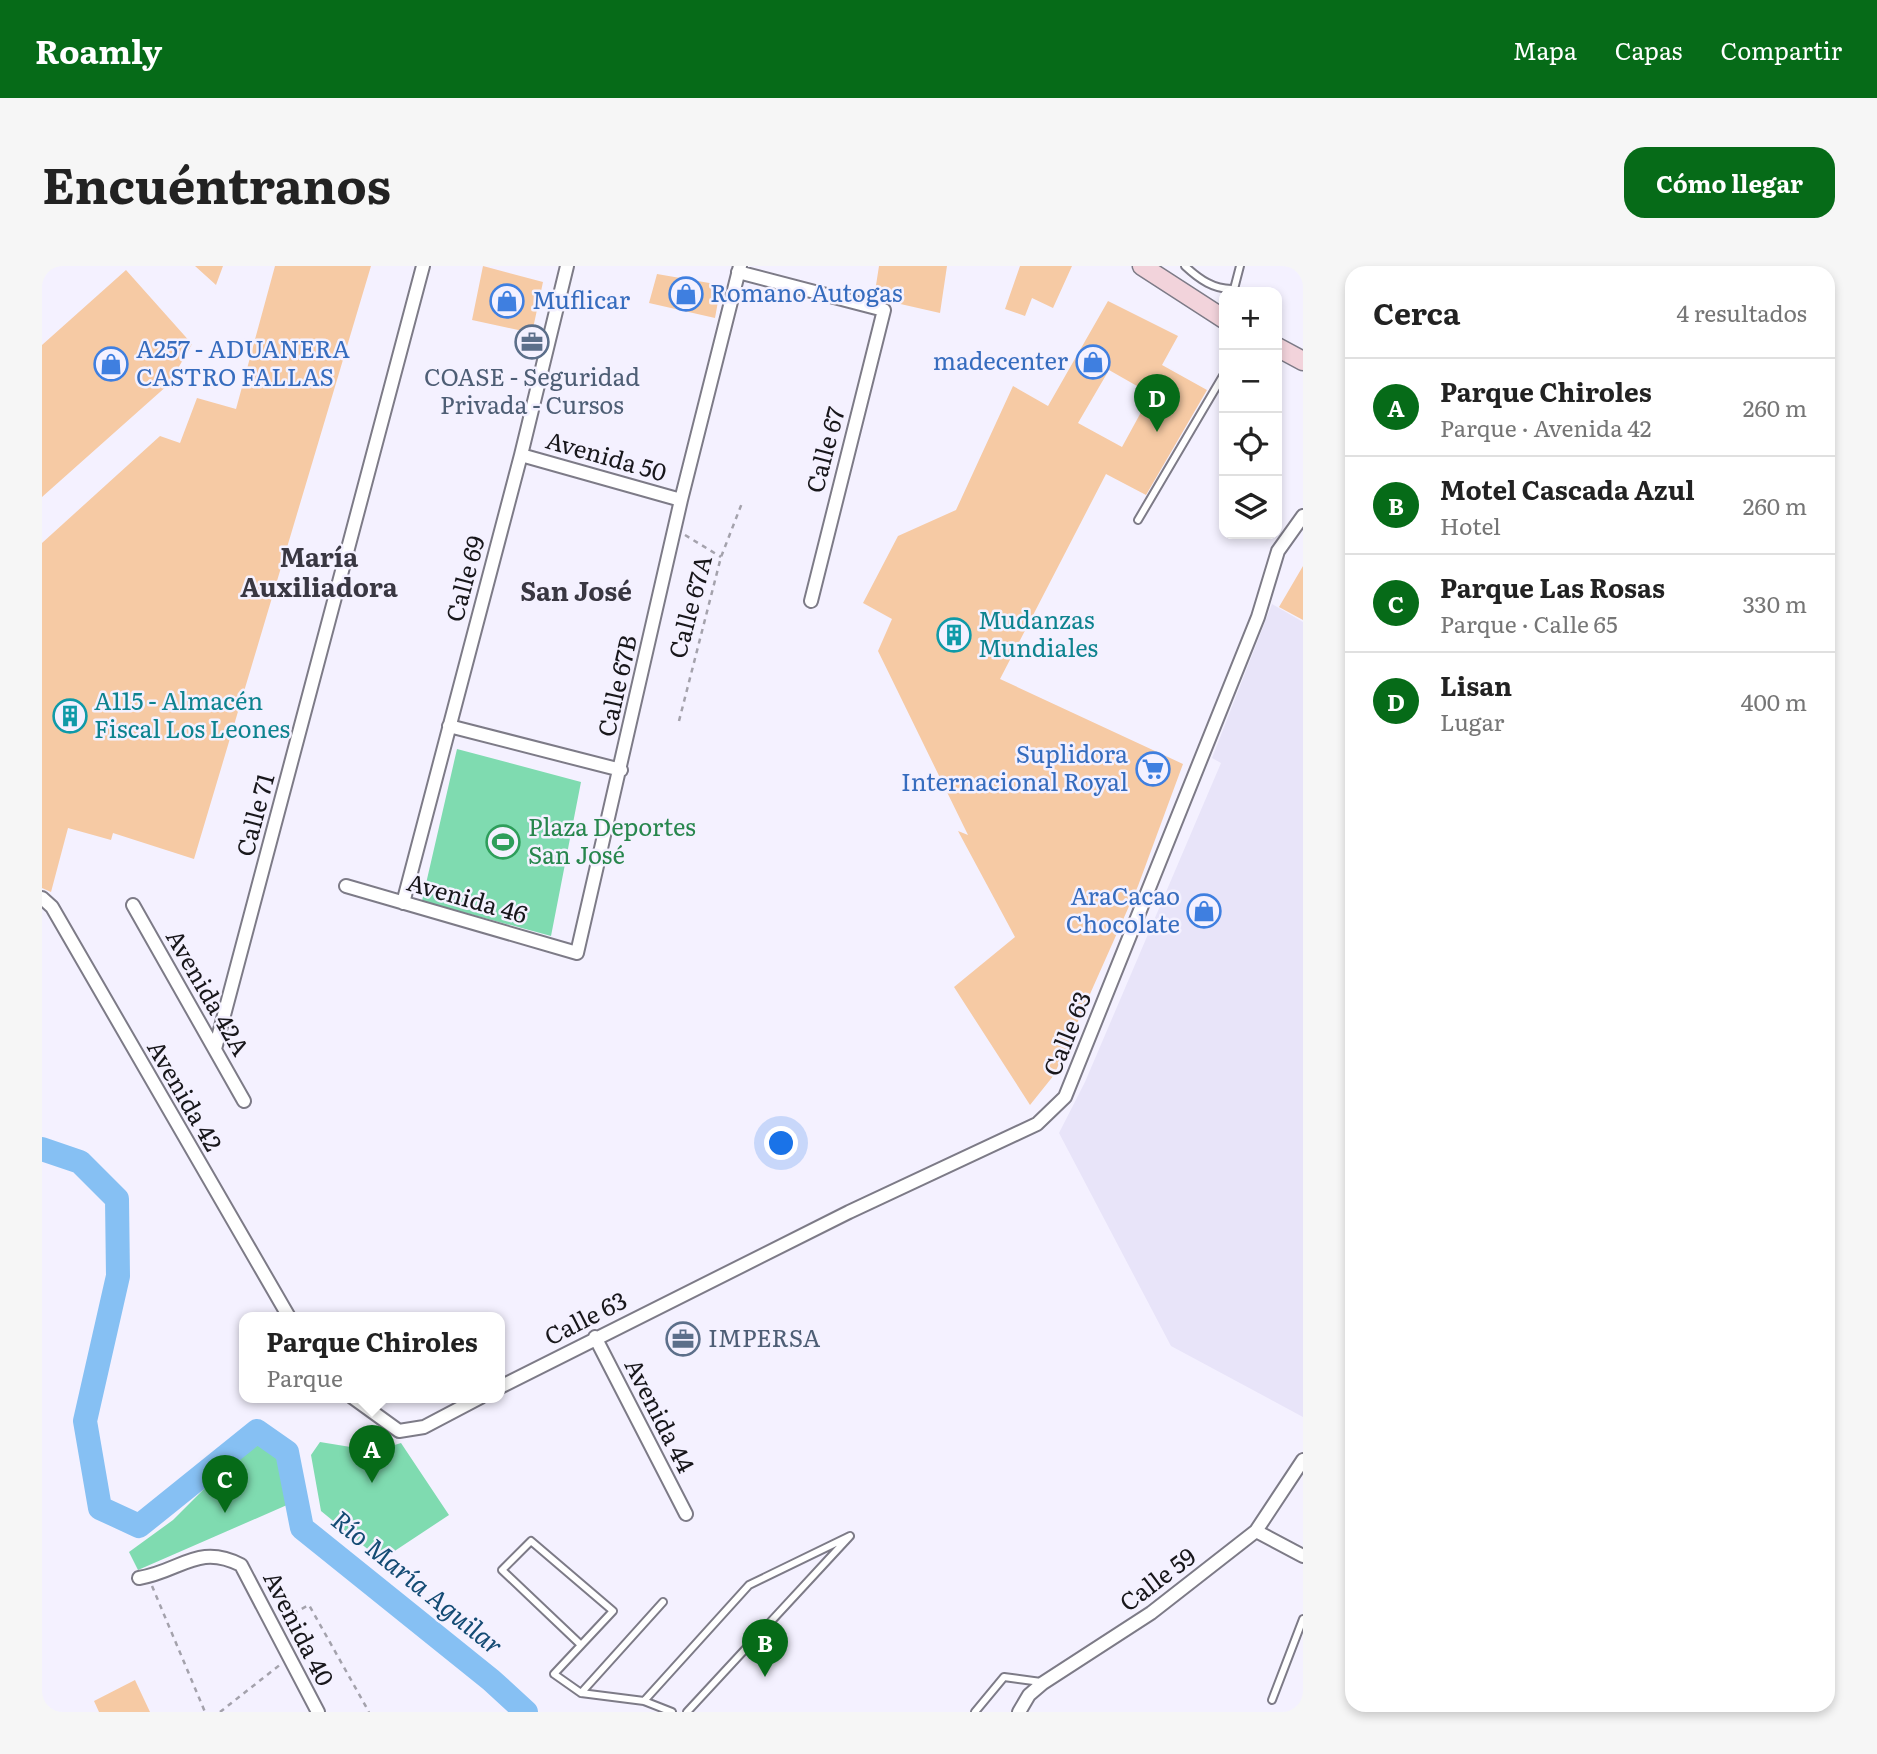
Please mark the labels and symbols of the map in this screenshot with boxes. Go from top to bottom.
place label: Romano Autogas [710,274,903,309]
shop icon: Romano Autogas [667,275,705,313]
place label: Muflicar [532,281,631,316]
shop icon: Muflicar [488,282,526,320]
office icon: COASE - Seguridad Privada - Cursos [513,323,551,361]
place label: A257 - ADUANERA CASTRO FALLAS [136,330,350,393]
place label: madecenter [933,342,1069,377]
shop icon: madecenter [1074,343,1112,381]
shop icon: A257 - ADUANERA CASTRO FALLAS [92,345,130,383]
place label: COASE - Seguridad Privada - Cursos [424,358,640,421]
pin: D [1134,374,1180,432]
street label: Calle 67 [795,403,852,496]
street label: Avenida 50 [542,421,671,488]
street label: Calle 69 [435,531,492,625]
district label: María Auxiliadora [240,536,398,605]
street label: Calle 67A [658,551,719,662]
district label: San José [520,570,632,609]
place label: Mudanzas Mundiales [978,601,1098,664]
building icon: Mudanzas Mundiales [935,616,973,654]
street label: Calle 67B [587,631,644,740]
place label: A115 - Almacén Fiscal Los Leones [94,682,290,745]
building icon: A115 - Almacén Fiscal Los Leones [51,697,89,735]
place label: Suplidora Internacional Royal [901,735,1128,798]
supermarket icon: Suplidora Internacional Royal [1134,750,1172,788]
street label: Calle 71 [226,769,281,860]
place label: Plaza Deportes San José [528,808,696,871]
sports icon: Plaza Deportes San José [484,823,522,861]
street label: Avenida 46 [403,863,532,930]
place label: AraCacao Chocolate [1066,877,1180,940]
shop icon: AraCacao Chocolate [1185,892,1223,930]
street label: Avenida 42A [159,922,260,1062]
street label: Calle 63 [1033,985,1098,1081]
street label: Avenida 42 [140,1033,232,1157]
your location [764,1126,798,1160]
street label: Calle 63 [538,1281,632,1352]
place label: IMPERSA [708,1319,821,1354]
office icon: IMPERSA [664,1320,702,1358]
street label: Avenida 44 [617,1352,705,1478]
pin: A [349,1425,395,1483]
pin: C [202,1455,248,1513]
water label: Río María Aguilar [324,1499,513,1663]
street label: Calle 59 [1111,1538,1202,1618]
street label: Avenida 40 [256,1564,344,1691]
pin: B [742,1619,788,1677]

